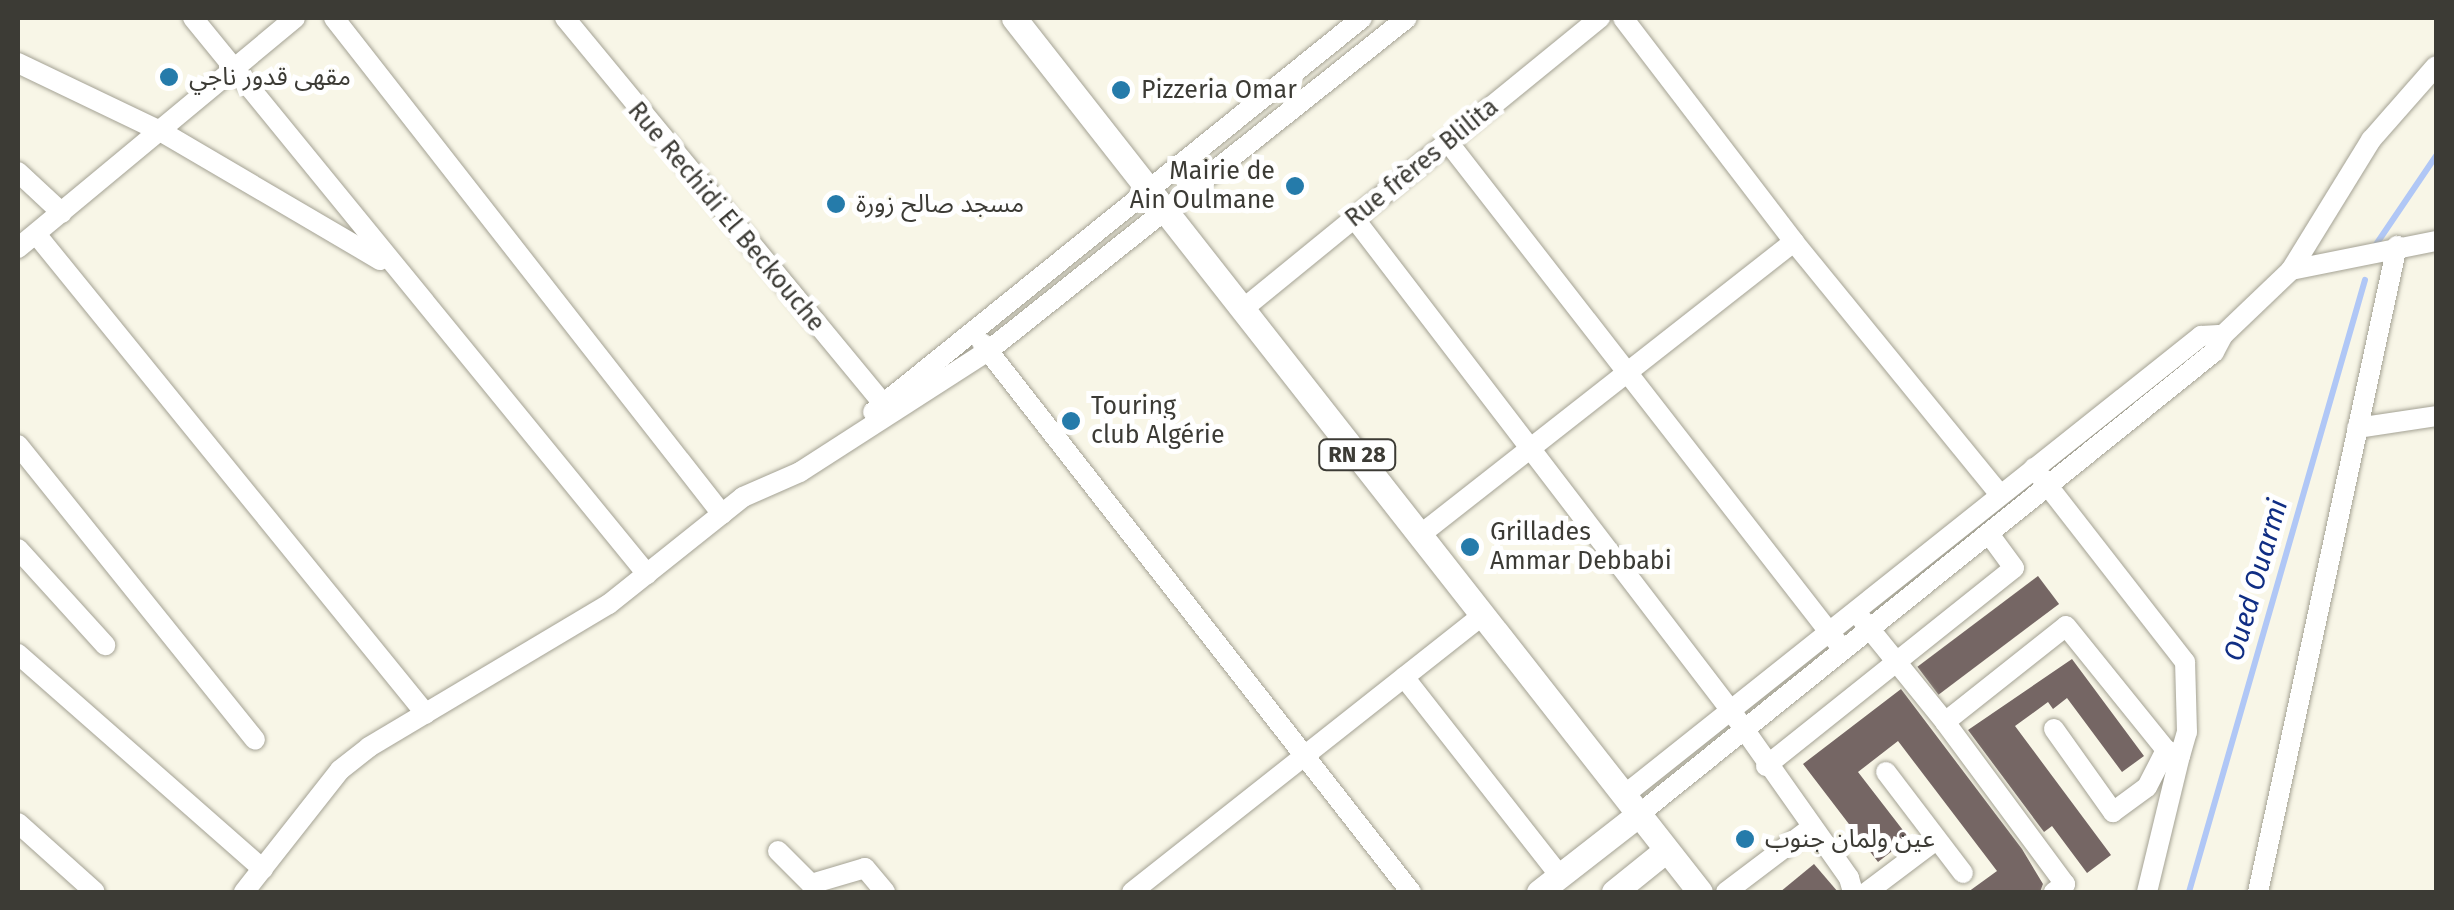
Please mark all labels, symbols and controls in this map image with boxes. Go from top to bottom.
place label: مقهى قدور ناجي [189,62,351,92]
marker: مقهى قدور ناجي [158,66,180,88]
place label: Pizzeria Omar [1141,75,1297,105]
marker: Pizzeria Omar [1110,79,1132,101]
street label: Rue frères Blilita [1339,92,1505,234]
street label: Rue Rechidi El Beckouche [621,96,831,338]
place label: Mairie de Ain Oulmane [1130,157,1275,216]
marker: Mairie de Ain Oulmane [1284,175,1306,197]
place label: مسجد صالح زورة [856,189,1024,219]
marker: مسجد صالح زورة [825,193,847,215]
place label: Touring club Algérie [1091,392,1224,451]
marker: Touring club Algérie [1060,410,1082,432]
road number: RN 28 [1317,438,1397,472]
water label: Oued Ouarmi [2217,495,2295,665]
place label: Grillades Ammar Debbabi [1490,518,1672,577]
marker: Grillades Ammar Debbabi [1459,536,1481,558]
place label: عين ولمان جنوب [1765,824,1935,854]
marker: عين ولمان جنوب [1734,828,1756,850]

